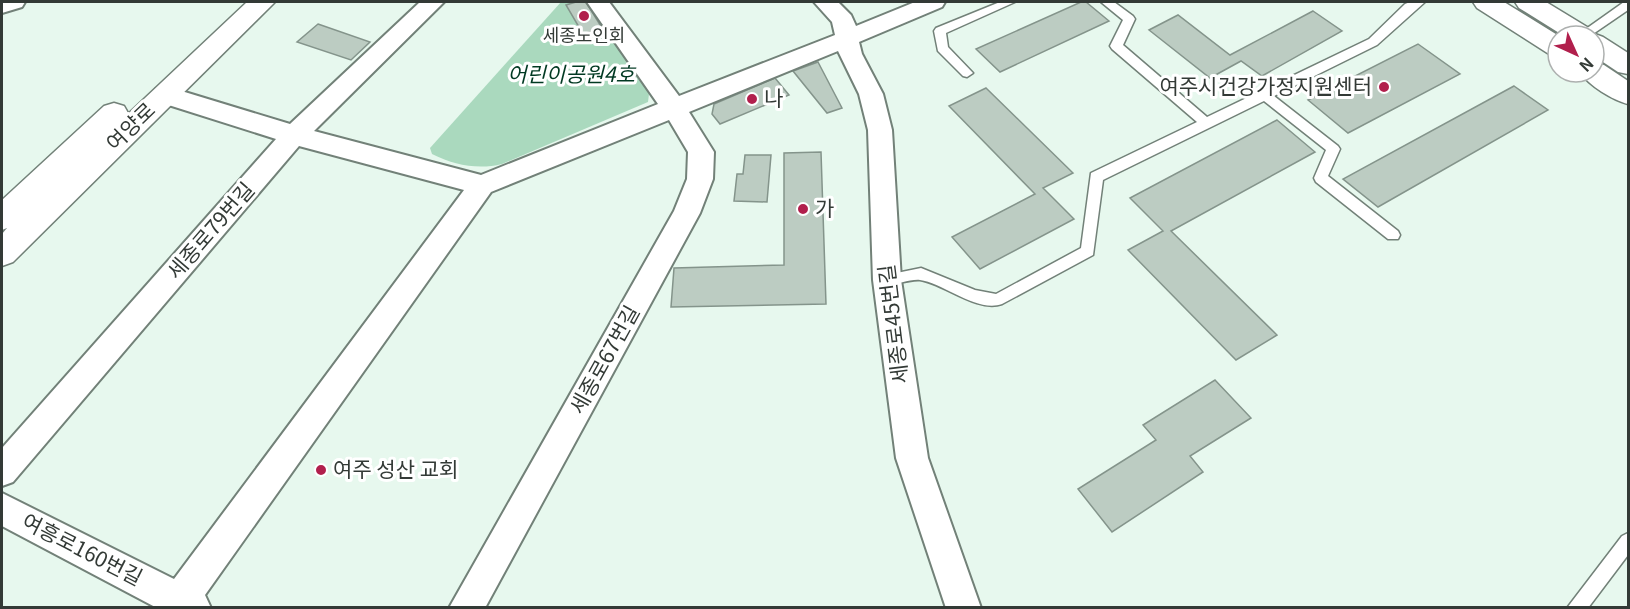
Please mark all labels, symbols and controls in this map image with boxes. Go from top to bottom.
marker: 세종노인회 [577,9,591,23]
place label: 세종노인회 [543,21,625,47]
north arrow [1546,24,1606,84]
text: N [1575,53,1600,78]
park label: 어린이공원4호 [507,58,636,88]
place label: 여주시건강가정지원센터 [1159,70,1372,100]
marker: 여주시건강가정지원센터 [1377,80,1391,94]
place label: 나 [764,82,783,112]
marker: 나 [745,92,759,106]
street label: 여양로 [98,95,161,156]
street label: 세종로79번길 [159,175,260,285]
place label: 가 [815,192,834,222]
marker: 가 [796,202,810,216]
street label: 세종로45번길 [870,263,914,386]
street label: 세종로67번길 [561,299,645,419]
place label: 여주 성산 교회 [333,453,458,483]
marker: 여주 성산 교회 [314,463,328,477]
street label: 여흥로160번길 [17,505,148,591]

